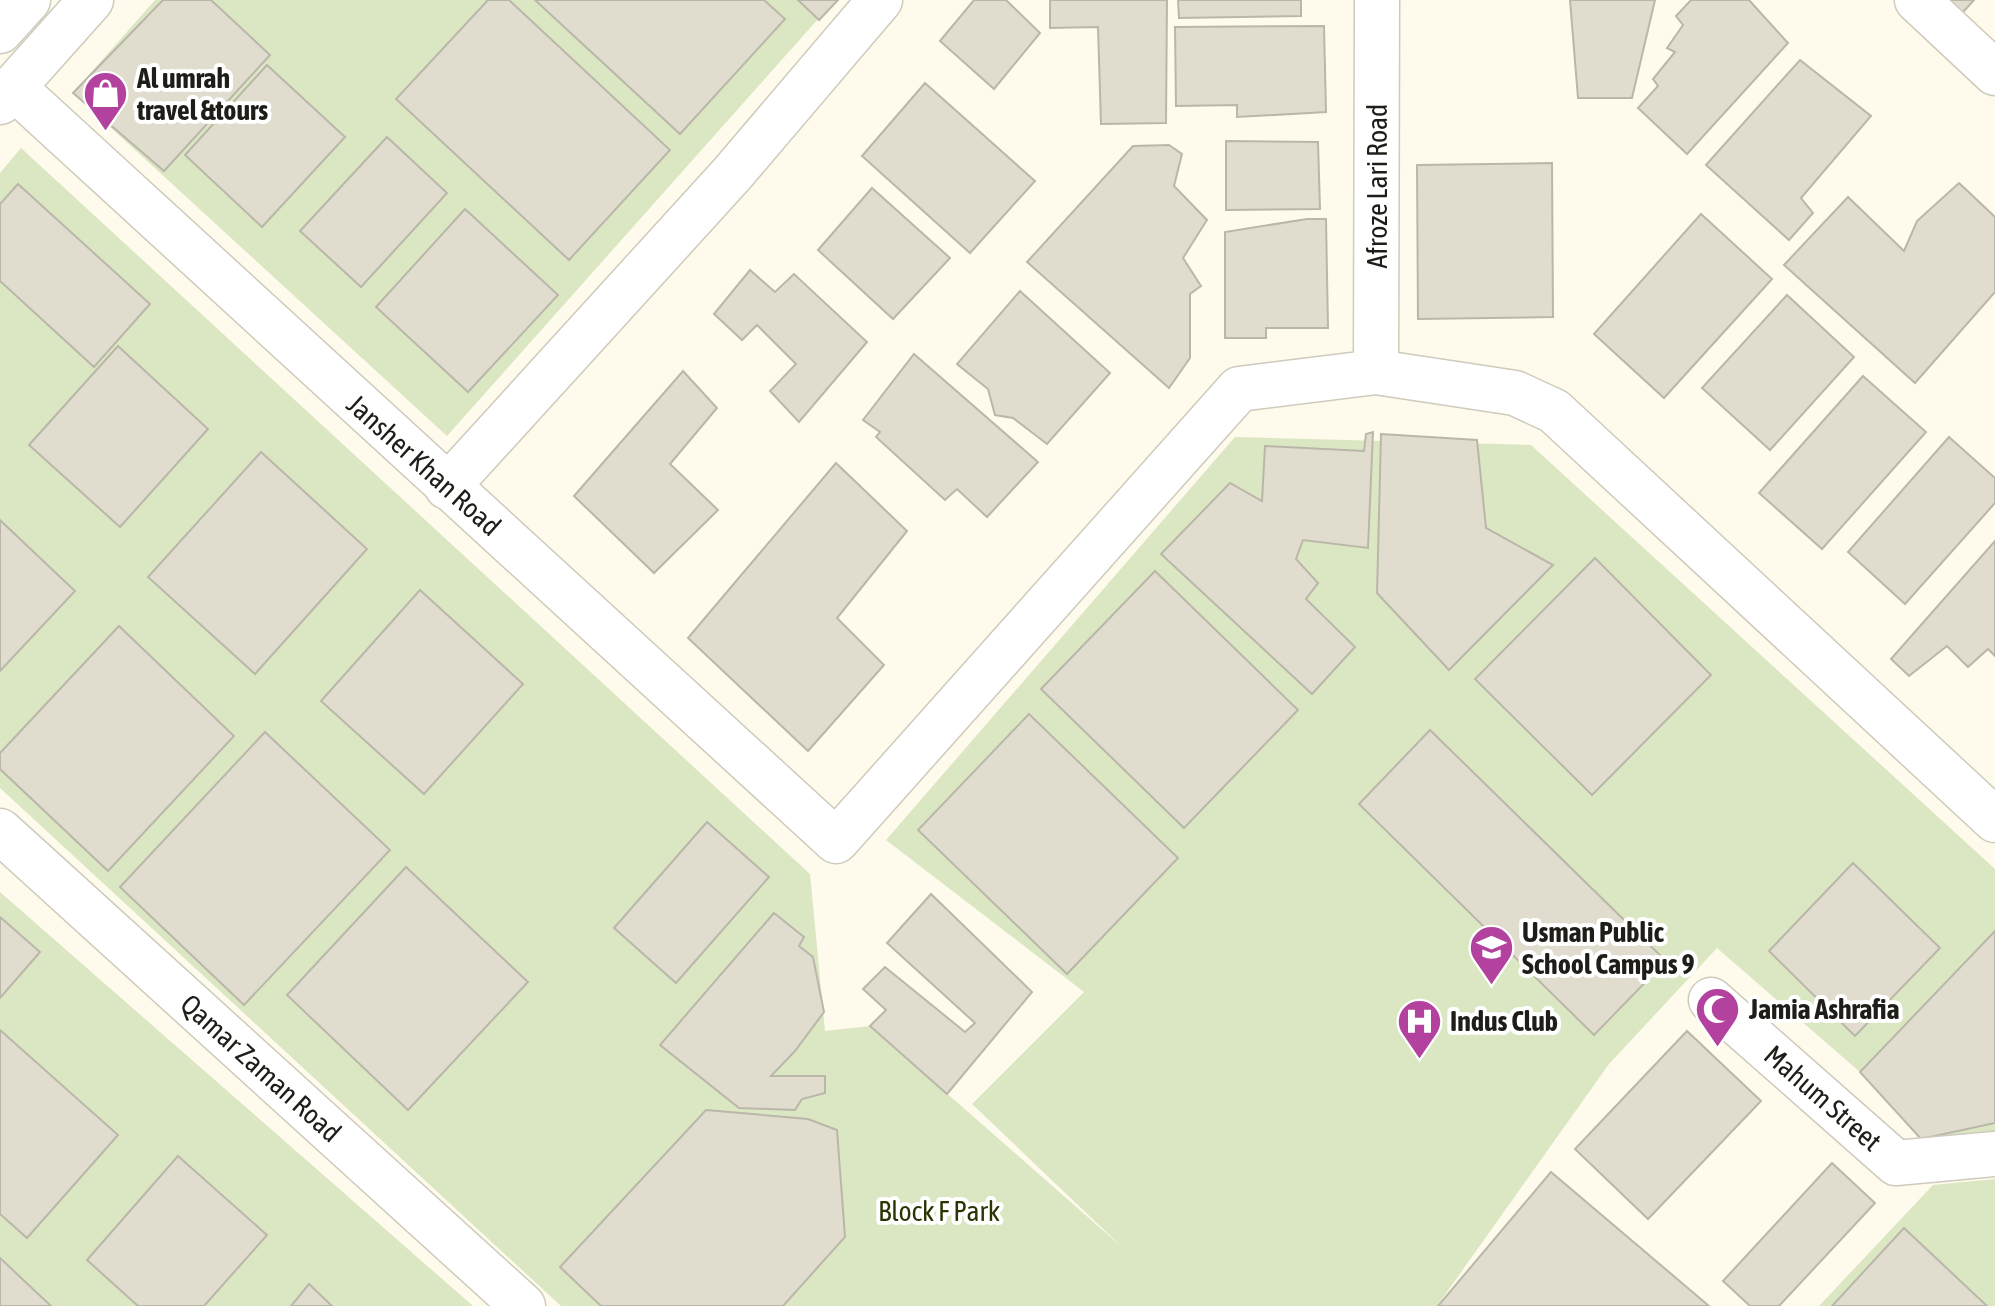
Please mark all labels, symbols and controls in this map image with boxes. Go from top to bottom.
place label: Al umrah travel &tours [136,62,268,126]
shop icon: Al umrah travel &tours [82,70,130,133]
street label: Afroze Lari Road [1361,104,1393,268]
street label: Jansher Khan Road [341,388,507,542]
place label: Usman Public School Campus 9 [1522,916,1695,980]
school or university icon: Usman Public School Campus 9 [1467,924,1515,987]
mosque icon: Jamia Ashrafia [1694,985,1742,1048]
street label: Qamar Zaman Road [174,988,348,1148]
place label: Jamia Ashrafia [1748,993,1900,1025]
hospital icon: Indus Club [1395,997,1443,1060]
place label: Indus Club [1450,1005,1558,1037]
street label: Mahum Street [1758,1039,1888,1157]
park label: Block F Park [878,1195,1000,1227]

